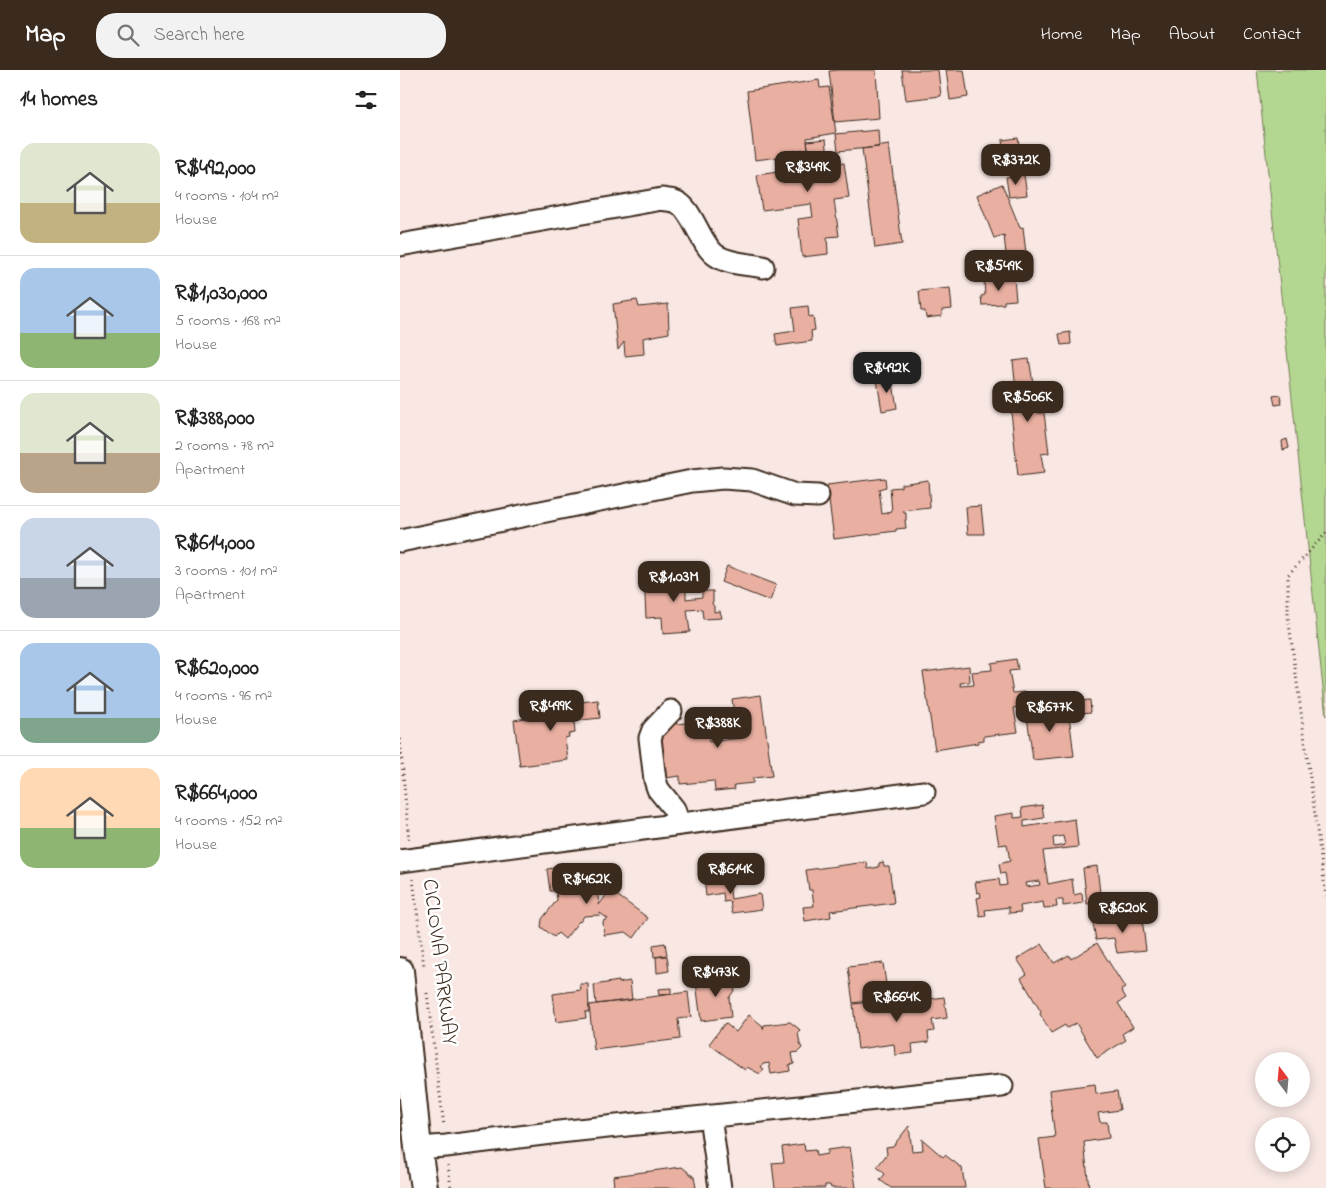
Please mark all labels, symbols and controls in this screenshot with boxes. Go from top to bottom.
search box [96,13,446,58]
text: Map [25,18,66,53]
icon: search [114,21,142,49]
text: Search here [154,22,245,49]
text: Home [1041,22,1082,48]
text: Map [1110,22,1141,48]
text: About [1169,22,1215,48]
text: Contact [1243,22,1301,48]
text: 14 homes [20,85,98,115]
icon: filters [352,86,380,114]
pin: R$372K [975,144,1057,186]
text: R$372K [992,148,1040,172]
pin: R$349K [767,150,849,193]
text: R$492,000 [175,154,256,184]
text: R$349K [786,155,830,179]
icon: home [60,163,120,223]
text: 4 rooms · 104 m² [175,184,279,208]
text: House [175,208,217,232]
pin: R$549K [958,250,1040,292]
text: R$549K [976,254,1022,278]
text: R$1,030,000 [175,279,267,309]
icon: home [60,288,120,348]
text: 5 rooms · 168 m² [175,309,281,333]
text: House [175,333,217,357]
pin: R$492K [846,352,928,394]
text: R$492K [864,356,910,380]
pin: R$506K [987,380,1069,423]
text: R$506K [1003,385,1053,409]
text: R$388,000 [175,404,255,434]
icon: home [60,413,120,473]
text: 2 rooms · 78 m² [175,434,274,458]
text: Apartment [175,458,245,482]
text: R$614,000 [175,529,255,559]
icon: home [60,538,120,598]
text: 3 rooms · 101 m² [175,559,277,583]
pin: R$1.03M [628,560,720,603]
text: R$1.03M [649,565,699,589]
text: Apartment [175,583,245,607]
text: R$620,000 [175,654,259,684]
icon: home [60,663,120,723]
text: 4 rooms · 96 m² [175,684,272,708]
pin: R$499K [510,690,592,732]
pin: R$677K [1009,690,1091,733]
text: R$499K [530,694,572,718]
text: R$677K [1027,695,1073,719]
pin: R$388K [677,706,759,749]
text: House [175,708,217,732]
text: R$388K [696,711,740,735]
text: R$664,000 [175,779,257,809]
icon: home [60,788,120,848]
text: 4 rooms · 152 m² [175,809,283,833]
text: House [175,833,217,857]
pin: R$614K [690,852,772,895]
text: R$614K [708,857,754,881]
pin: R$462K [546,862,628,905]
text: R$462K [563,867,611,891]
street label: CICLOVIA PARKWAY [414,877,464,1047]
pin: R$620K [1082,892,1164,934]
text: R$620K [1099,896,1147,920]
pin: R$473K [675,956,757,998]
text: R$473K [693,960,739,984]
pin: R$664K [856,980,938,1023]
text: R$664K [874,985,920,1009]
north arrow [1255,1052,1310,1108]
map controls [1255,1052,1310,1172]
button: locate [1255,1117,1310,1172]

